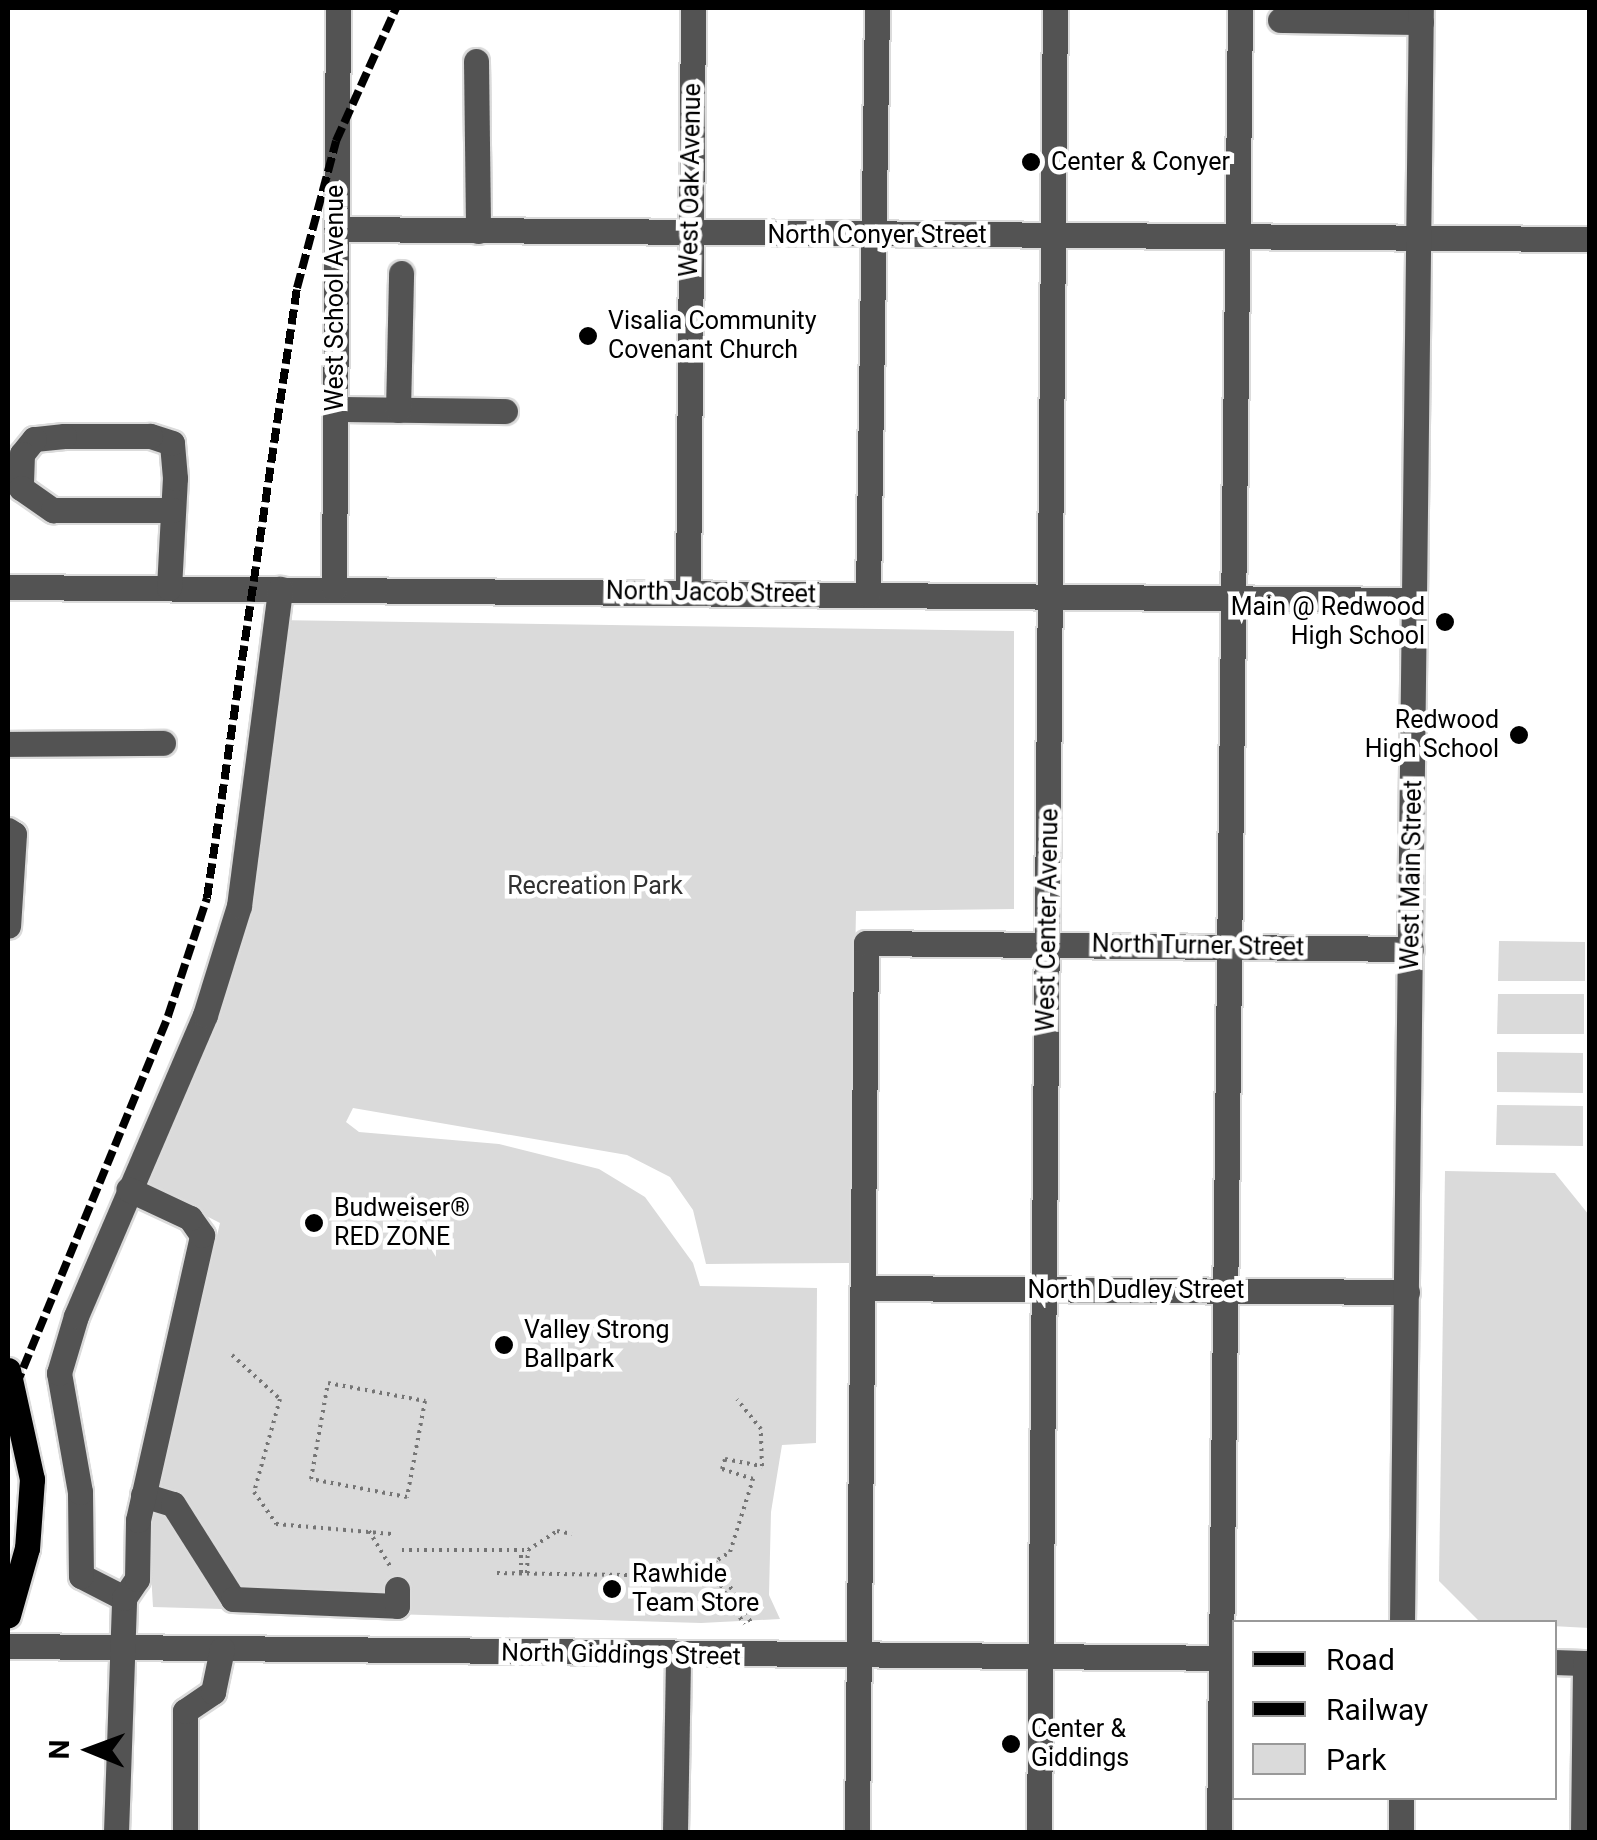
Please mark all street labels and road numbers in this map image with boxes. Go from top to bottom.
street label: West Oak Avenue [674,83,708,277]
street label: West School Avenue [320,185,350,411]
street label: North Conyer Street [767,220,987,250]
street label: North Jacob Street [606,576,816,610]
street label: West Main Street [1395,780,1429,970]
street label: West Center Avenue [1031,808,1065,1032]
street label: North Turner Street [1091,929,1305,963]
street label: North Dudley Street [1028,1275,1244,1305]
street label: North Giddings Street [501,1638,741,1672]

